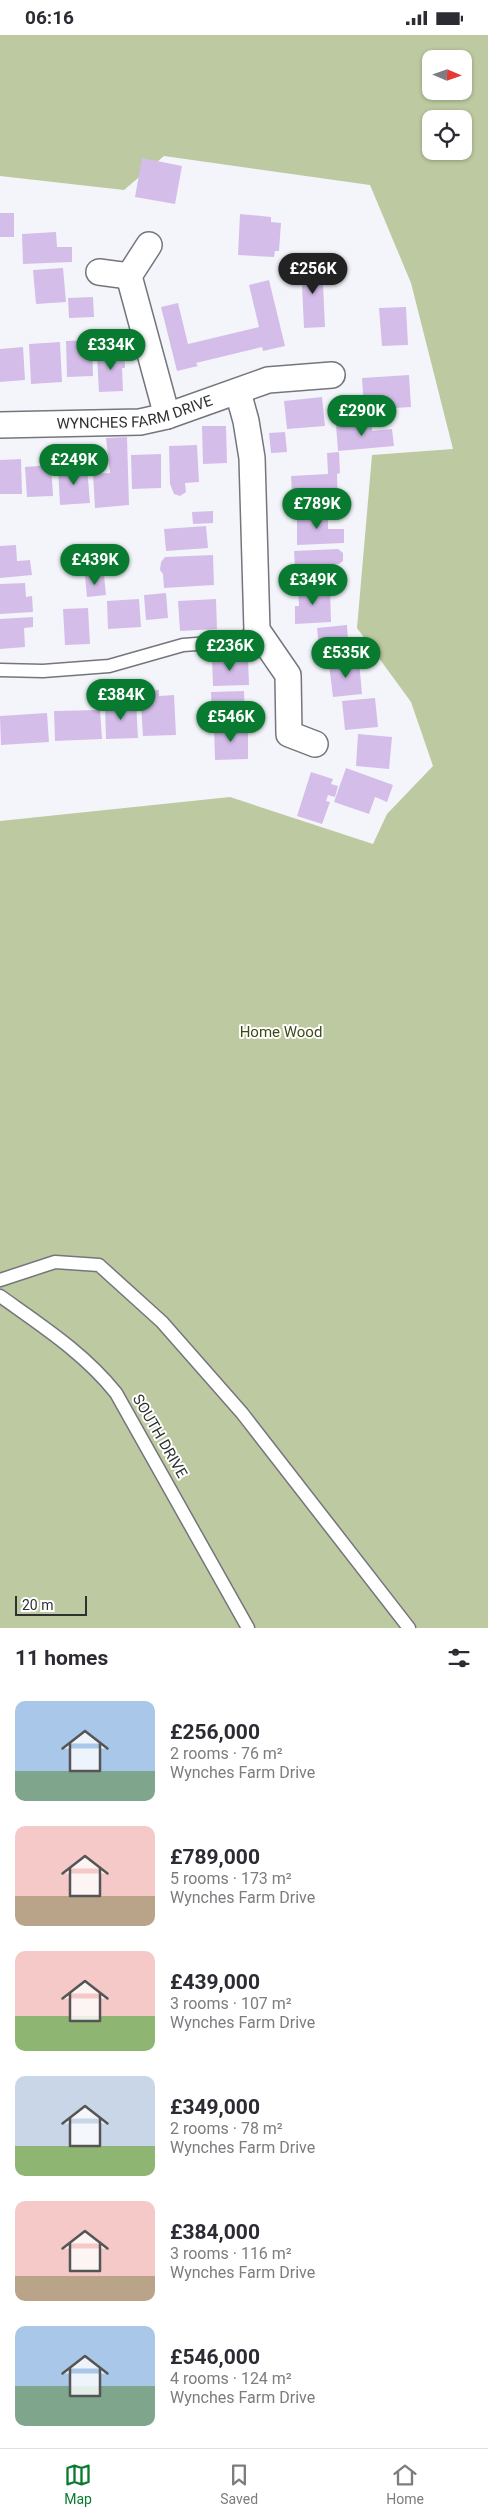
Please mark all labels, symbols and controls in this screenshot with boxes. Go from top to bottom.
text: 06:16 [25,6,74,29]
north arrow [422,50,472,100]
map controls [422,50,472,160]
button: locate [422,110,472,160]
pin: £256K [278,253,348,295]
text: £256K [289,259,337,278]
pin: £334K [76,329,146,371]
text: £334K [87,335,135,354]
street label: WYNCHES FARM DRIVE [56,391,215,433]
pin: £290K [327,395,397,437]
text: £290K [338,401,386,420]
pin: £249K [39,443,109,486]
text: £249K [50,450,98,469]
pin: £789K [282,487,352,530]
text: £789K [293,494,341,513]
pin: £439K [60,543,130,586]
text: £439K [71,550,119,569]
pin: £349K [278,563,348,606]
text: £349K [289,570,337,589]
pin: £236K [195,629,265,672]
text: £236K [206,636,254,655]
pin: £535K [311,637,381,679]
text: £535K [322,643,370,662]
pin: £384K [86,679,156,721]
text: £384K [97,685,145,704]
pin: £546K [196,701,266,743]
text: £546K [207,707,255,726]
park label: Home Wood [240,1023,322,1041]
street label: SOUTH DRIVE [129,1391,191,1481]
scale bar [15,1593,88,1616]
text: 20 m [22,1597,54,1613]
icon: filters [445,1644,473,1672]
text: 11 homes [15,1646,108,1670]
text: £256,000 [170,1720,260,1744]
icon: home [55,1721,115,1781]
text: 2 rooms · 76 m² [170,1744,283,1763]
text: Wynches Farm Drive [170,1763,315,1782]
text: £789,000 [170,1845,260,1869]
icon: home [55,1846,115,1906]
text: 5 rooms · 173 m² [170,1869,292,1888]
text: Wynches Farm Drive [170,1888,315,1907]
text: £439,000 [170,1970,260,1994]
icon: home [55,1971,115,2031]
text: 3 rooms · 107 m² [170,1994,292,2013]
text: Wynches Farm Drive [170,2013,315,2032]
text: £349,000 [170,2095,260,2119]
icon: home [55,2096,115,2156]
text: 2 rooms · 78 m² [170,2119,283,2138]
text: Wynches Farm Drive [170,2138,315,2157]
text: £384,000 [170,2220,260,2244]
icon: home [55,2221,115,2281]
text: 3 rooms · 116 m² [170,2244,292,2263]
text: Wynches Farm Drive [170,2263,315,2282]
text: £546,000 [170,2345,260,2369]
icon: home [55,2346,115,2406]
text: 4 rooms · 124 m² [170,2369,292,2388]
text: Wynches Farm Drive [170,2388,315,2407]
tab: Map [64,2461,92,2507]
tab: Saved [220,2461,258,2507]
tab: Home [386,2461,424,2507]

